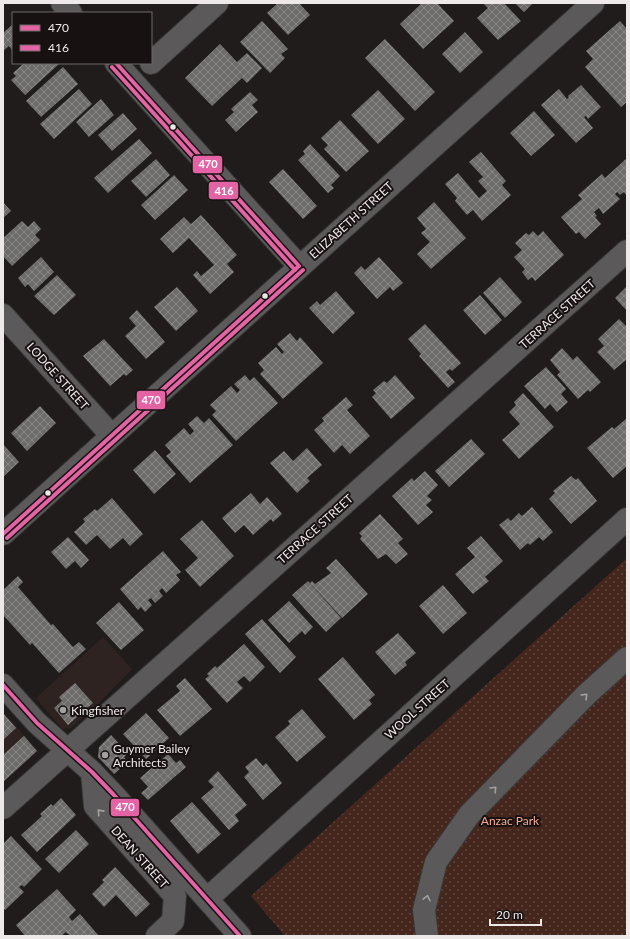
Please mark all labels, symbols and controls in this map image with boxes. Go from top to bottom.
legend [12,12,152,64]
text: 470 [48,20,69,35]
text: 416 [48,40,69,55]
unlabelled marker [168,122,178,132]
line badge: 470 [192,155,223,174]
text: 470 [198,157,218,170]
street label: ELIZABETH STREET [306,178,396,262]
line badge: 416 [208,181,239,200]
text: 416 [214,184,234,197]
street label: TERRACE STREET [516,276,598,352]
unlabelled marker [260,291,270,301]
street label: LODGE STREET [24,339,92,413]
line badge: 470 [136,390,166,410]
text: 470 [141,393,161,406]
unlabelled marker [43,488,53,498]
street label: TERRACE STREET [274,491,356,567]
street label: WOOL STREET [381,676,453,742]
one-way arrow [580,693,588,701]
place label: Kingfisher [71,703,125,718]
marker: Kingfisher [58,705,68,715]
place label: Guymer Bailey Architects [113,741,190,770]
marker: Guymer Bailey Architects [100,750,110,760]
one-way arrow [489,786,497,794]
line badge: 470 [110,798,140,817]
text: 470 [115,800,135,813]
one-way arrow [98,810,105,817]
park label: Anzac Park [481,813,540,828]
street label: DEAN STREET [108,823,172,891]
one-way arrow [423,894,431,901]
scale bar [490,901,541,927]
text: 20 m [496,907,523,922]

